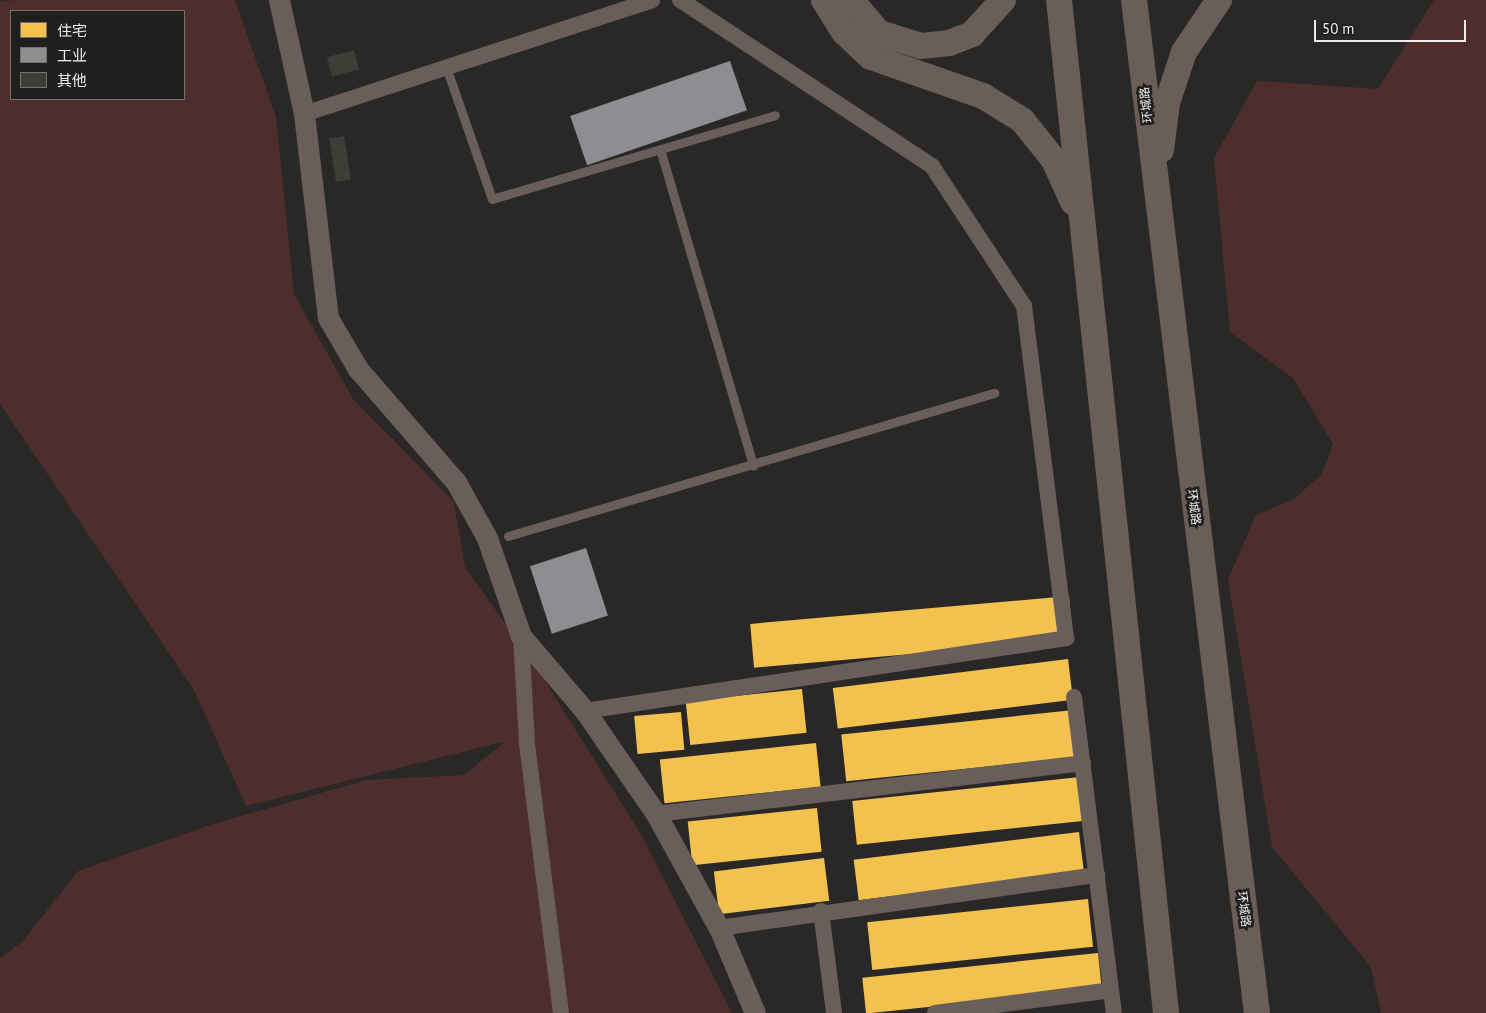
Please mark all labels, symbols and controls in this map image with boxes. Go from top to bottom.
legend [10,10,185,100]
scale bar [1316,10,1468,42]
text: 50 m [1322,19,1355,38]
text: 住宅 [57,21,87,40]
text: 工业 [57,46,87,65]
text: 其他 [57,71,87,90]
street label: 环城路 [1137,86,1155,124]
street label: 环城路 [1185,488,1203,526]
street label: 环城路 [1235,890,1253,928]

